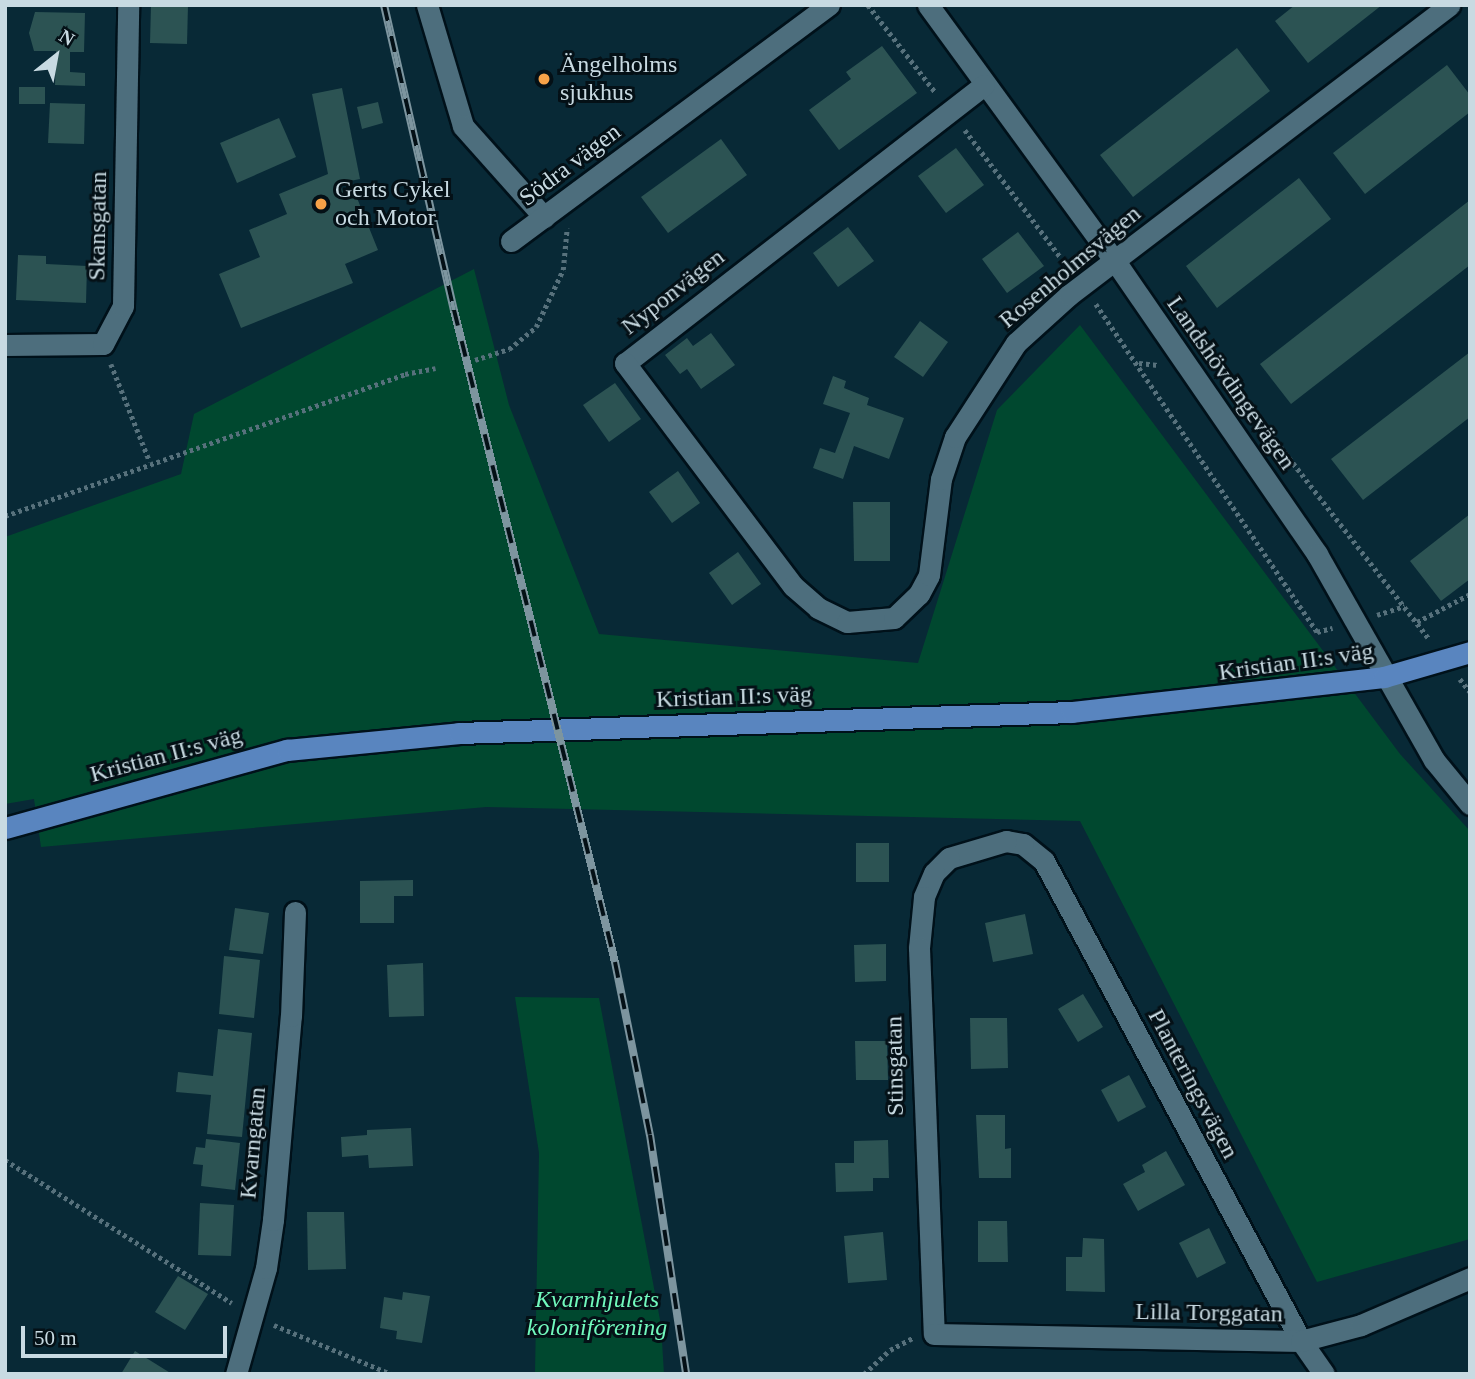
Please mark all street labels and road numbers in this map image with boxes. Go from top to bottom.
street label: Södra vägen [514,118,626,212]
street label: Skansgatan [83,171,113,281]
street label: Rosenholmsvägen [993,199,1147,335]
street label: Nyponvägen [616,243,730,341]
street label: Landshövdingevägen [1160,291,1302,475]
street label: Kristian II:s väg [1217,637,1375,687]
street label: Kristian II:s väg [656,680,812,714]
street label: Kristian II:s väg [87,721,245,789]
street label: Planteringsvägen [1141,1004,1245,1164]
street label: Stinsgatan [880,1016,910,1116]
street label: Kvarngatan [234,1086,272,1200]
street label: Lilla Torggatan [1135,1297,1283,1329]

